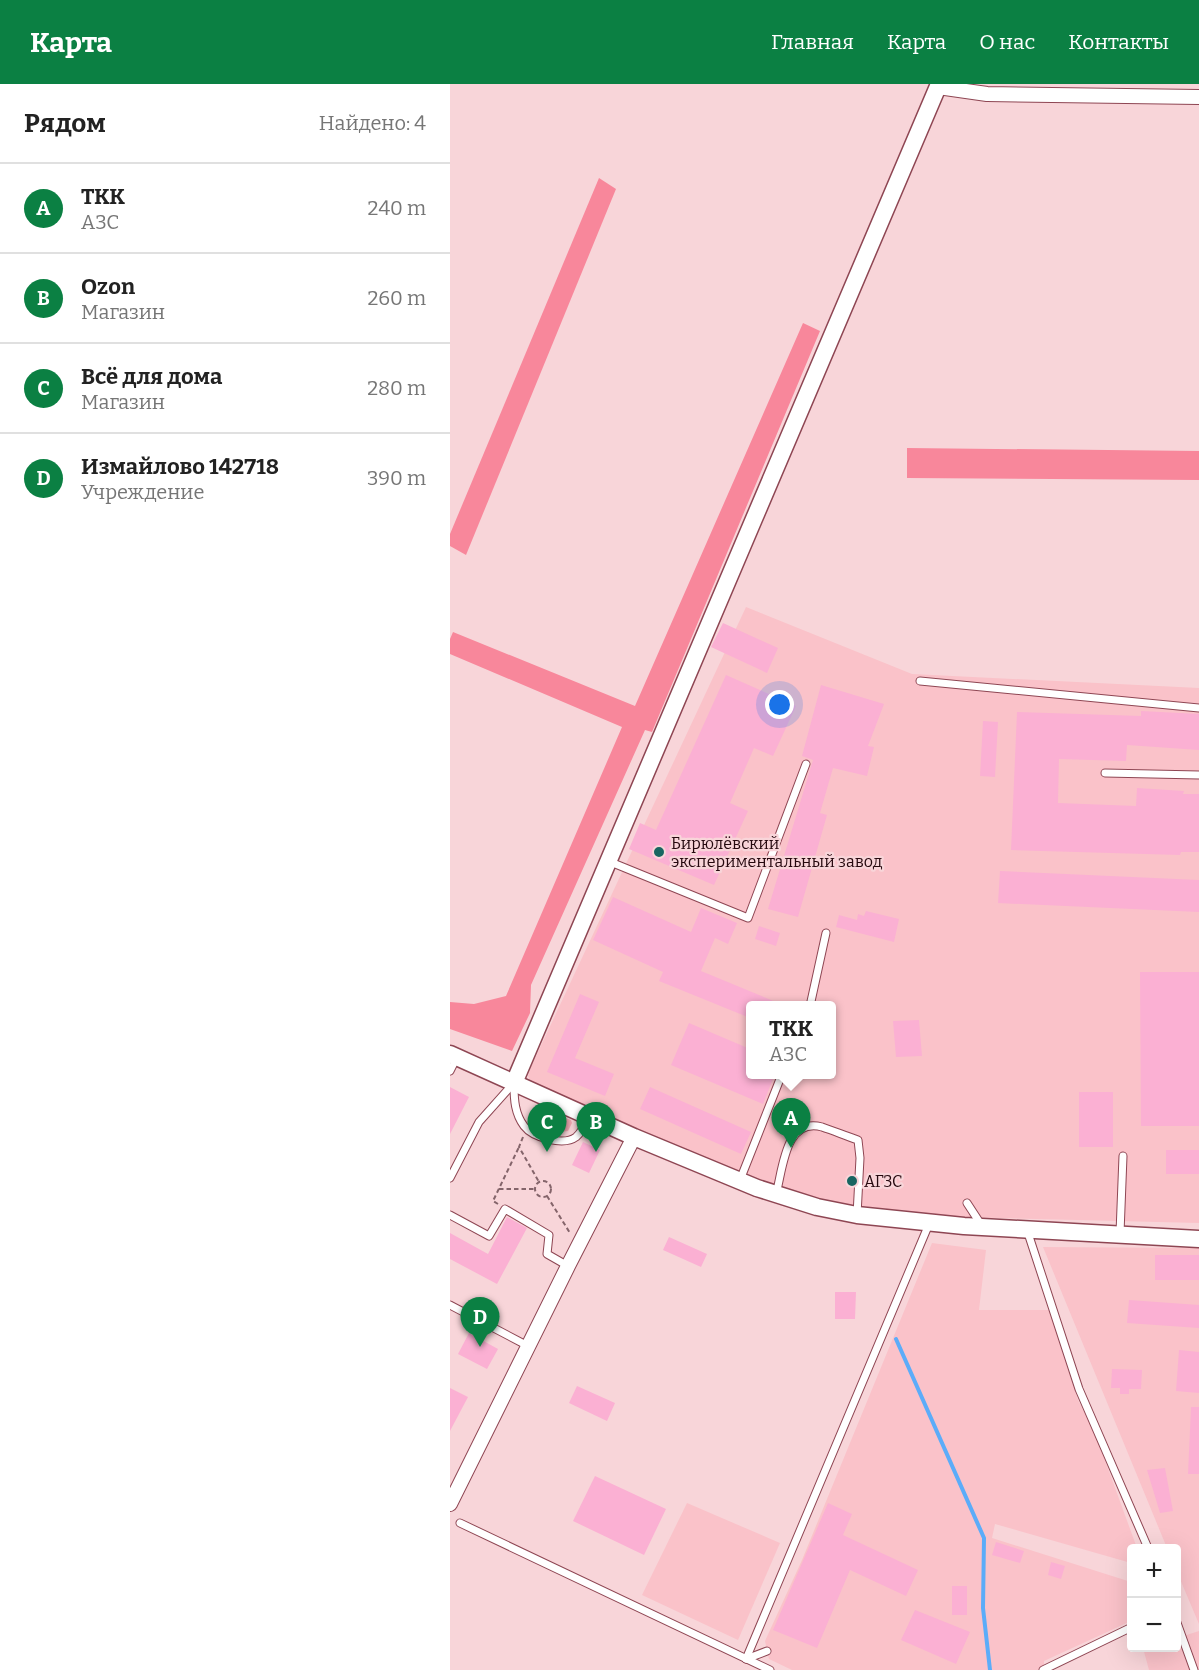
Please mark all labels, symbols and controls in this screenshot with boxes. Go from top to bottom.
text: Карта [30,26,112,59]
text: Главная [771,29,854,55]
text: Карта [887,29,946,55]
text: О нас [979,29,1035,55]
text: Контакты [1068,29,1169,55]
text: Рядом [24,108,106,139]
text: Найдено: 4 [319,111,426,135]
text: ТКК [81,183,125,210]
text: A [36,196,51,220]
text: 240 m [368,196,426,220]
text: АЗС [81,210,119,234]
text: Ozon [81,273,135,300]
text: B [37,286,50,310]
text: 260 m [367,286,426,310]
text: Магазин [81,300,165,324]
text: Всё для дома [81,363,222,390]
text: C [37,376,50,400]
text: 280 m [367,376,426,400]
text: Магазин [81,390,165,414]
text: Измайлово 142718 [81,453,279,480]
text: D [36,466,51,490]
text: 390 m [367,466,426,490]
text: Учреждение [81,480,205,504]
your location [765,690,794,719]
place label: Бирюлёвский экспериментальный завод [671,834,883,871]
marker: Бирюлёвский экспериментальный завод [652,845,666,859]
popup [746,1001,836,1079]
text: ТКК [769,1015,813,1042]
text: АЗС [769,1042,807,1066]
pin: A [772,1098,810,1148]
pin: C [528,1102,566,1152]
pin: B [576,1102,616,1152]
place label: АГЗС [864,1172,902,1191]
marker: АГЗС [845,1174,859,1188]
pin: D [460,1298,500,1347]
map controls [1127,1544,1181,1652]
button: + [1127,1544,1181,1598]
button: − [1127,1598,1181,1652]

